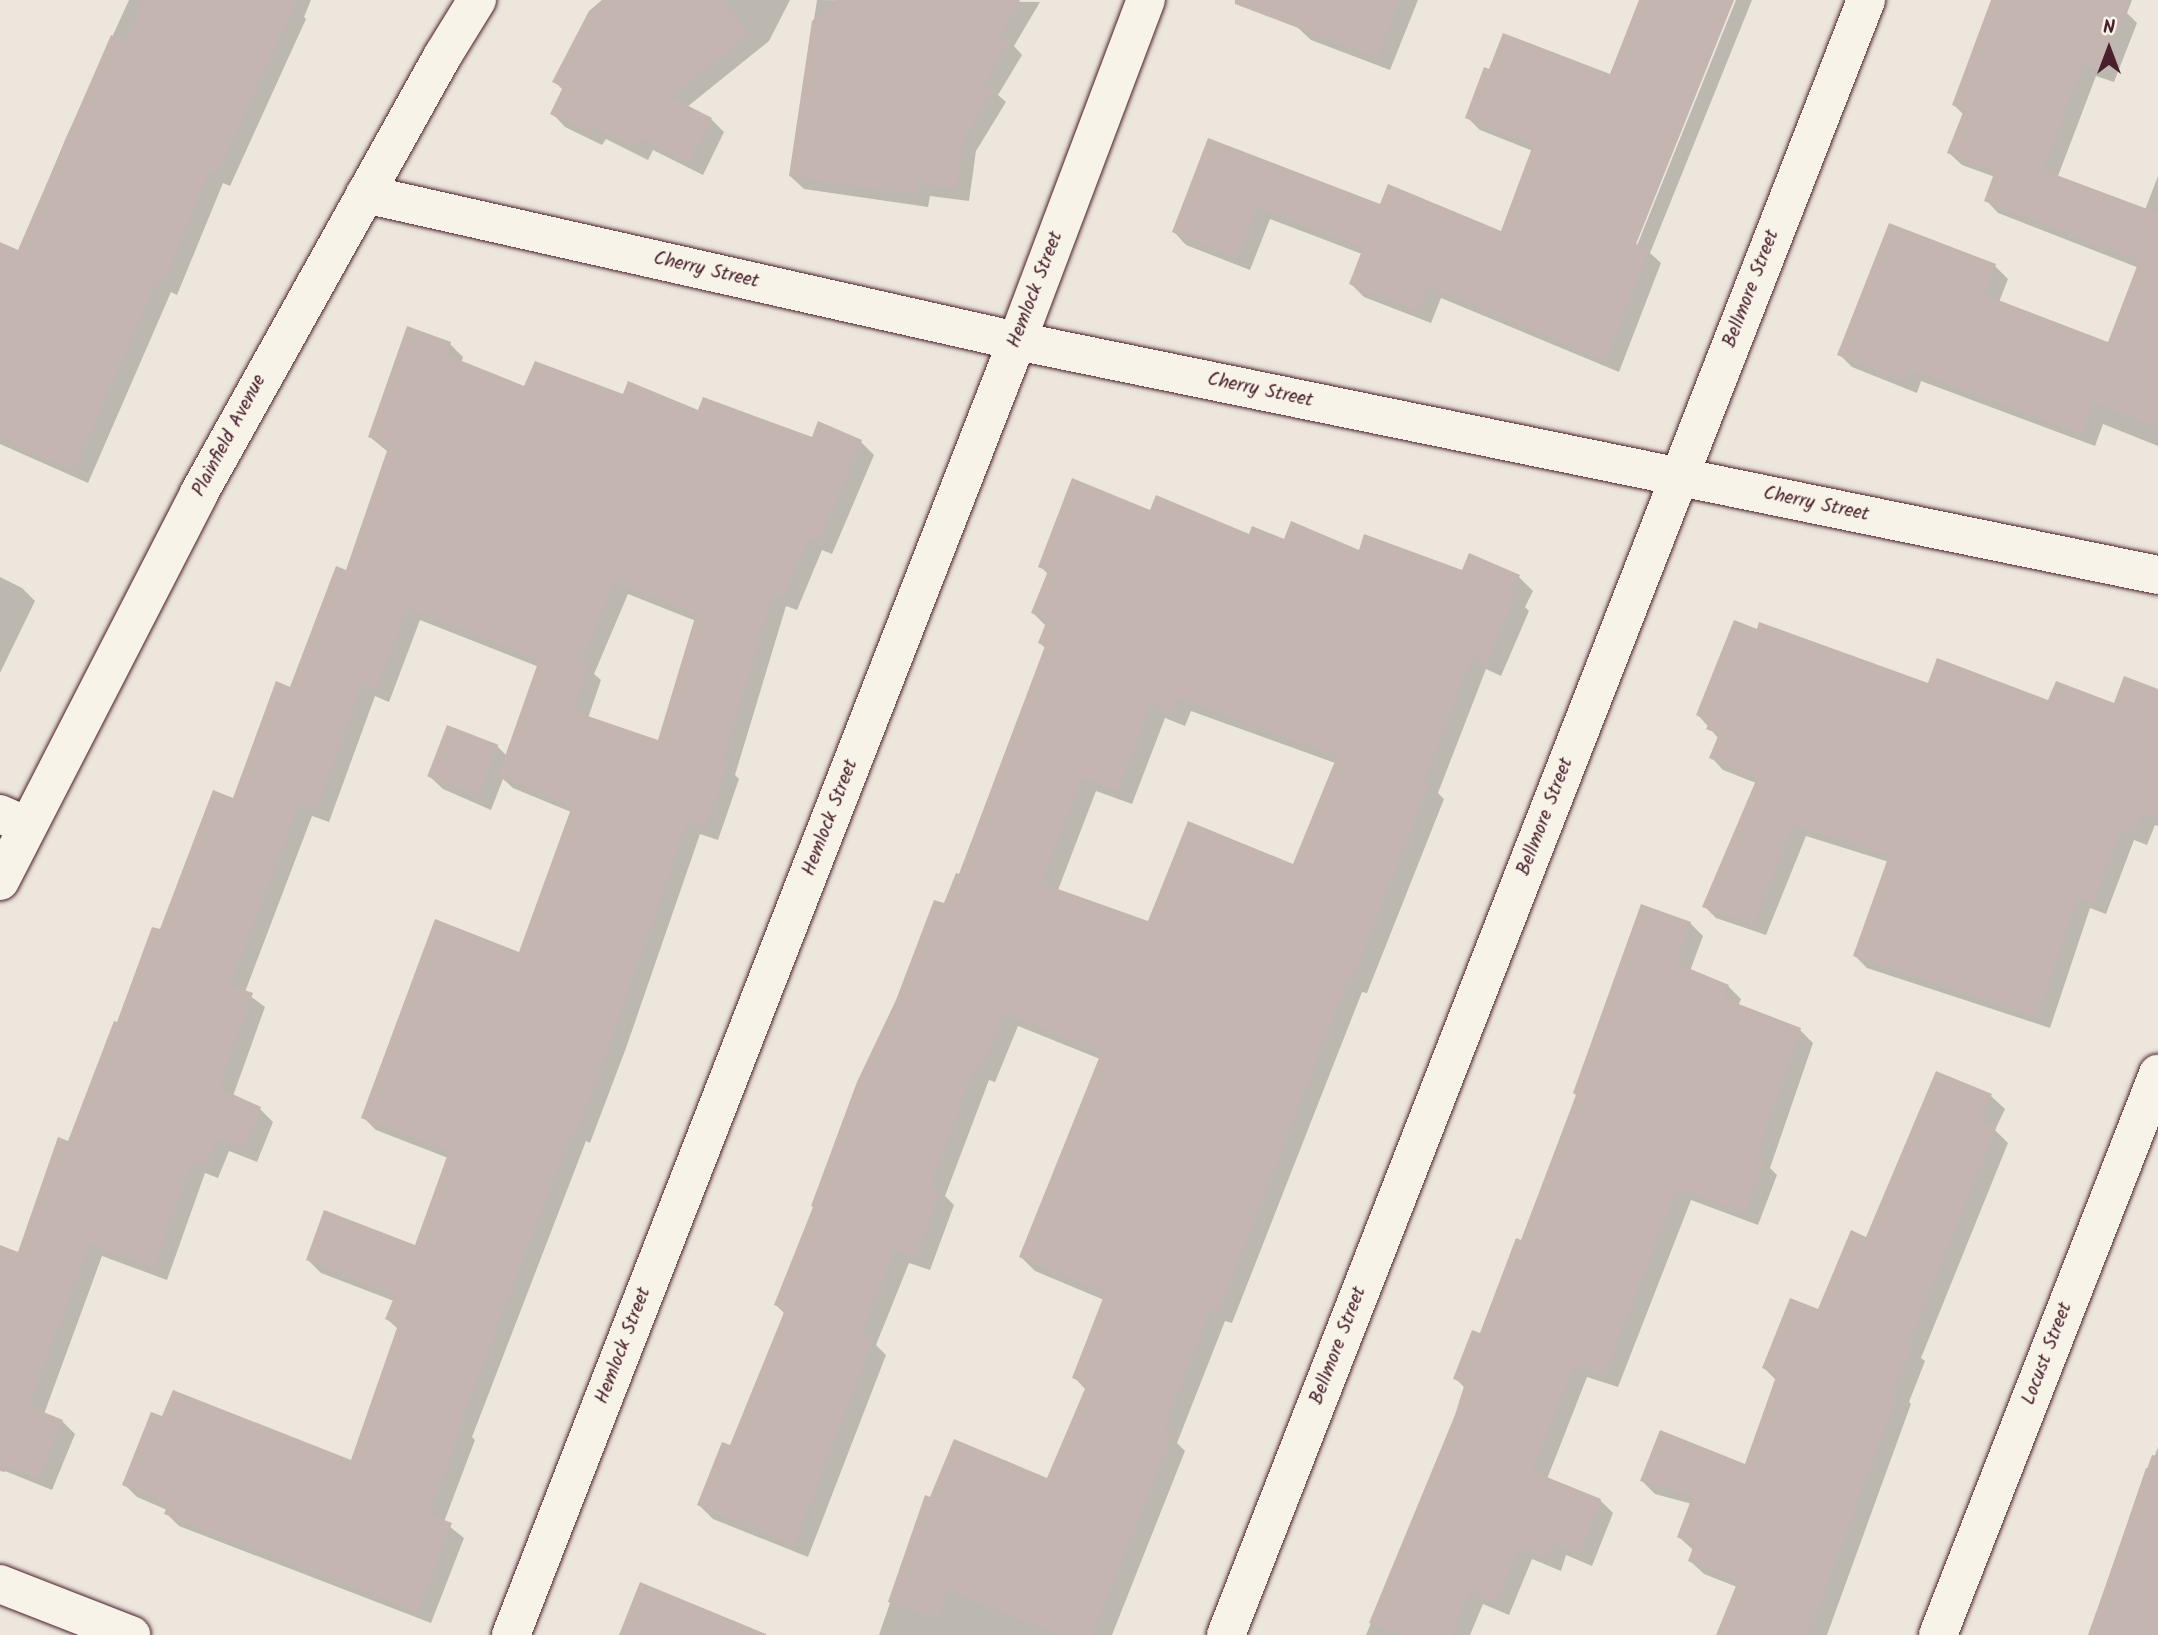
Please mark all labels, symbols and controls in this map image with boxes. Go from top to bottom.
text: N [2103,13,2115,43]
north arrow [2074,14,2144,84]
street label: Bellmore Street [1719,227,1785,351]
street label: Hemlock Street [1003,229,1069,351]
street label: Cherry Street [651,248,761,294]
street label: Cherry Street [1205,369,1315,413]
street label: Plainfield Avenue [188,371,272,501]
street label: Cherry Street [1761,483,1871,527]
street label: Bellmore Street [1513,755,1579,879]
street label: Hemlock Street [798,757,864,879]
street label: Bellmore Street [1306,1284,1372,1408]
street label: Hemlock Street [591,1285,657,1407]
street label: Locust Street [2018,1300,2078,1408]

